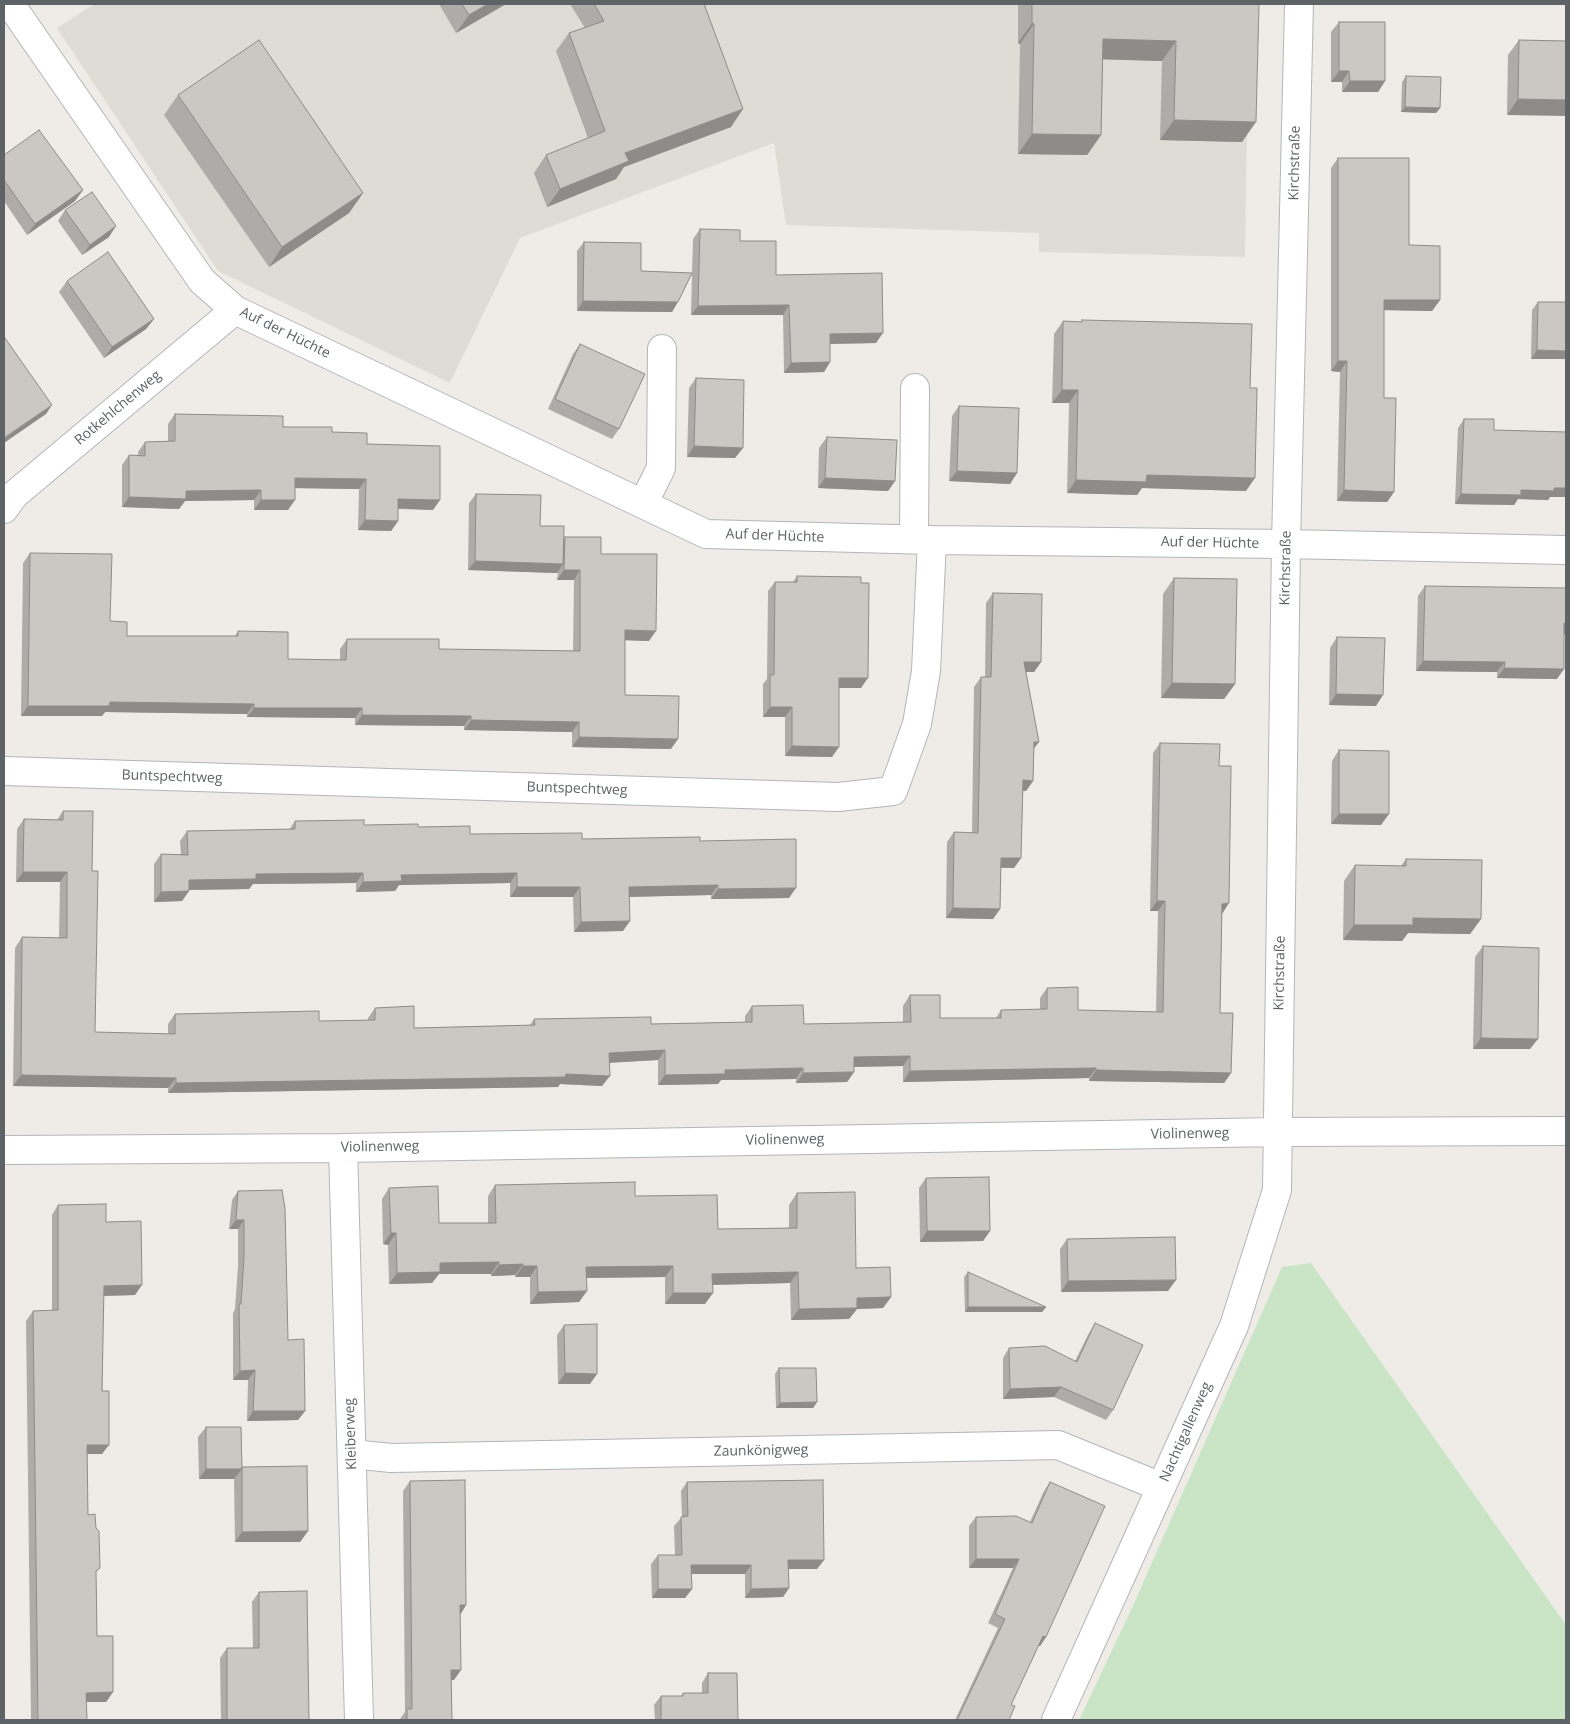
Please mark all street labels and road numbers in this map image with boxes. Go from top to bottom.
street label: Kirchstraße [1286,125,1304,201]
street label: Auf der Hüchte [237,304,333,362]
street label: Rotkehlchenweg [71,367,165,449]
street label: Auf der Hüchte [725,526,825,546]
street label: Kirchstraße [1277,530,1295,606]
street label: Auf der Hüchte [1161,534,1259,552]
street label: Buntspechtweg [121,767,223,787]
street label: Buntspechtweg [526,779,628,799]
street label: Kirchstraße [1271,935,1289,1011]
street label: Violinenweg [1151,1125,1229,1143]
street label: Violinenweg [746,1131,824,1149]
street label: Violinenweg [341,1138,419,1156]
street label: Nachtigallenweg [1156,1380,1216,1484]
street label: Kleiberweg [341,1398,361,1470]
street label: Zaunkönigweg [713,1442,809,1460]

